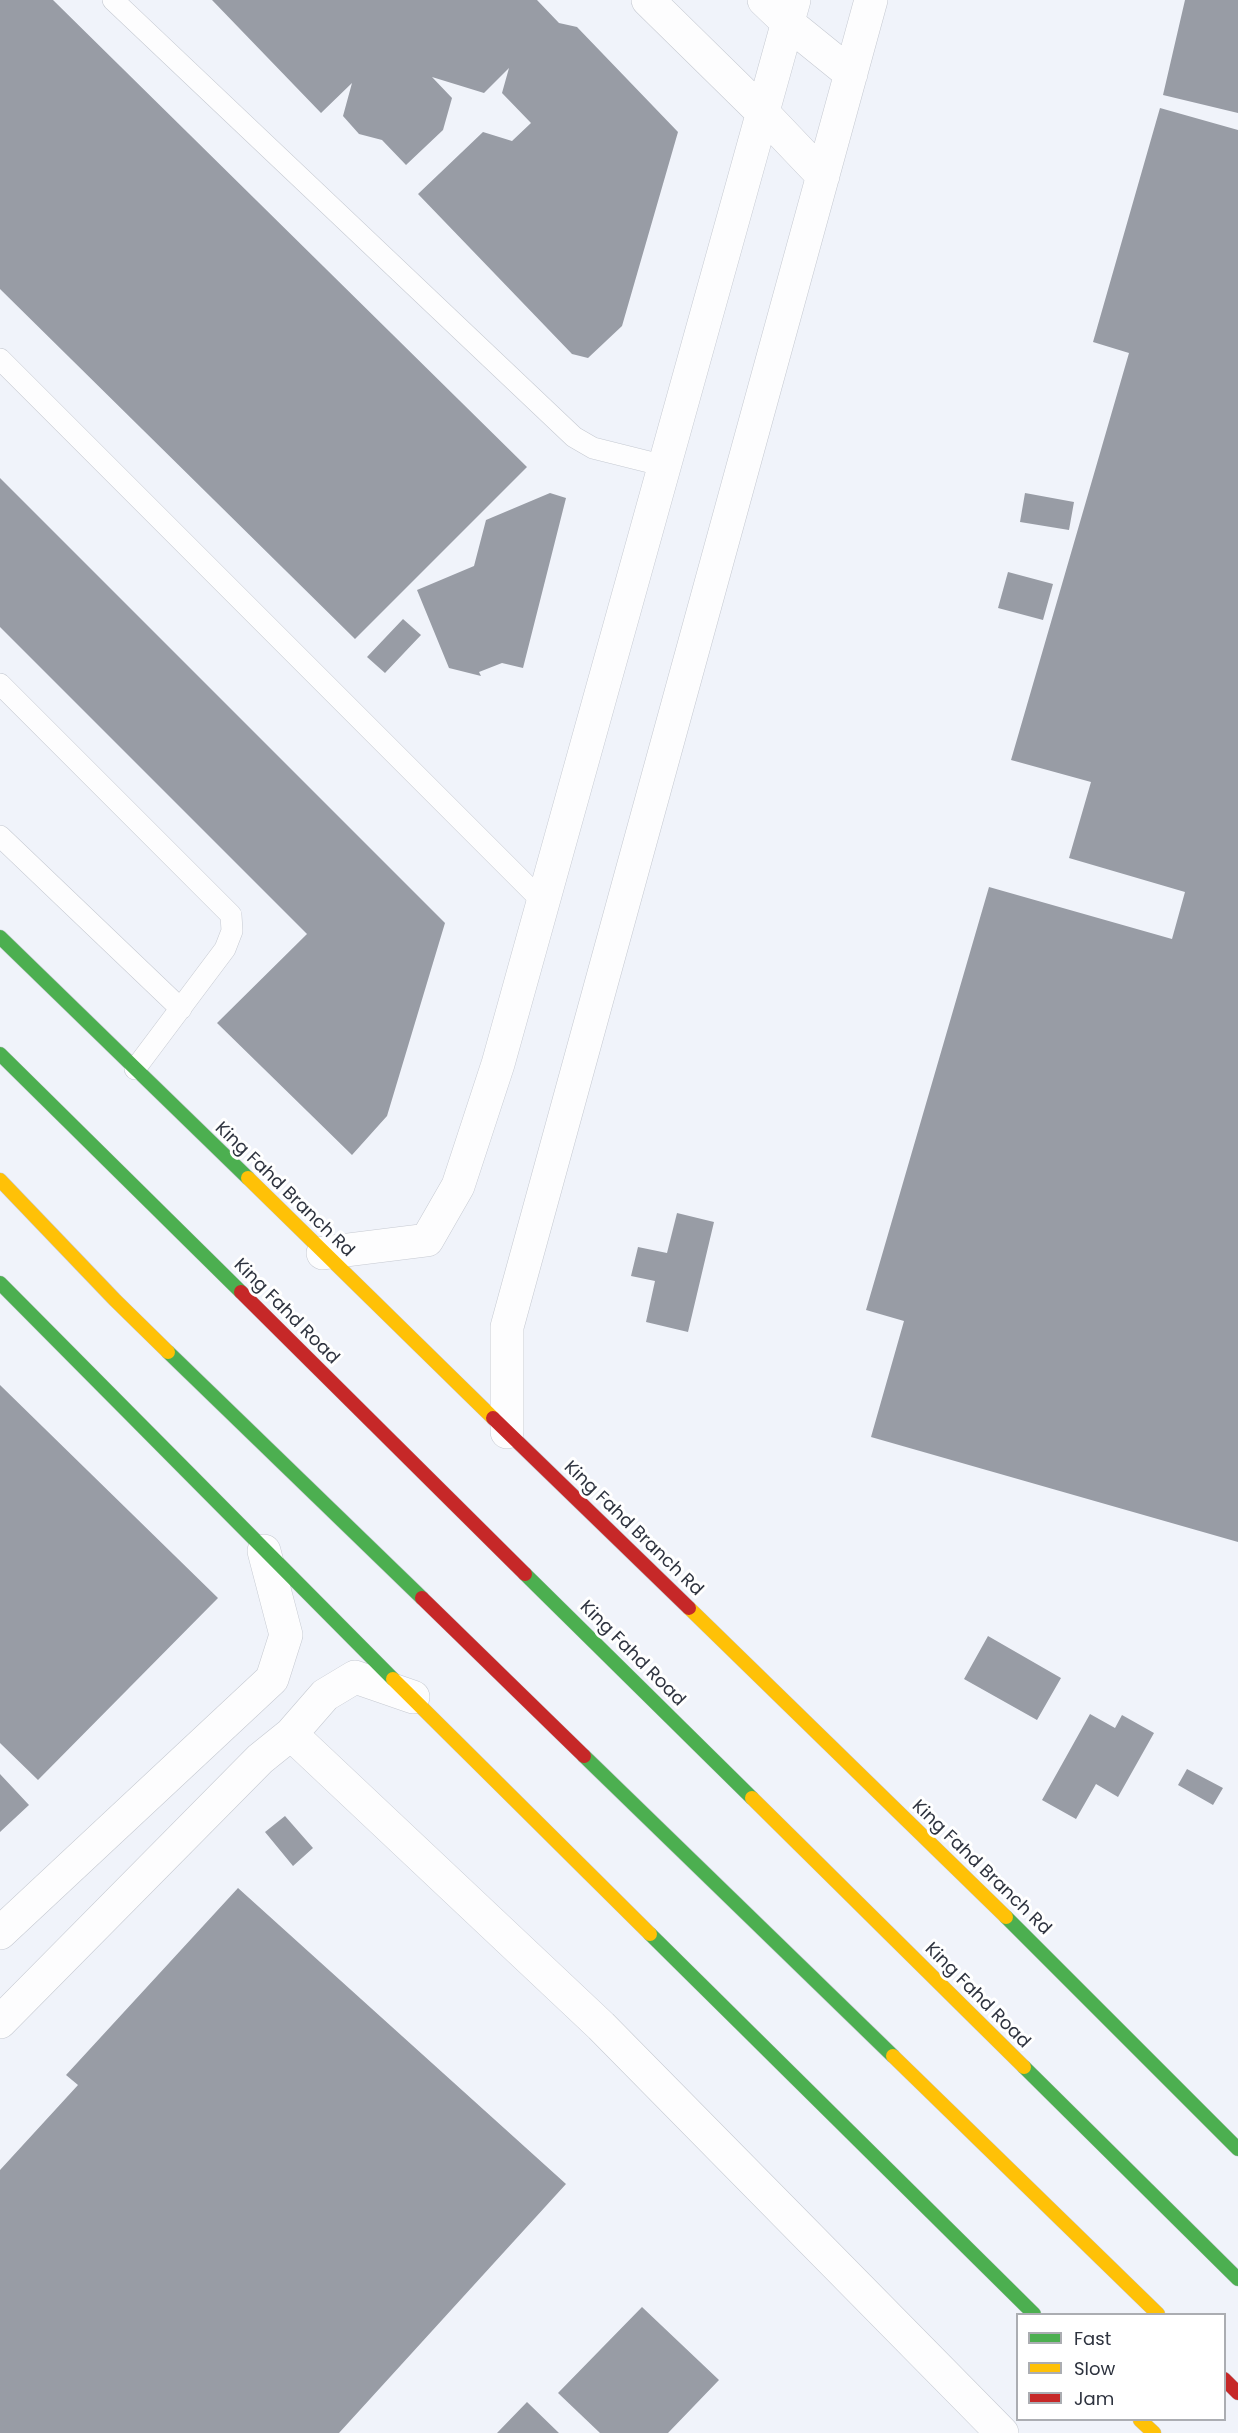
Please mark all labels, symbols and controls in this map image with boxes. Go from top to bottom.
street label: King Fahd Branch Rd [210,1118,358,1262]
street label: King Fahd Road [229,1255,343,1369]
street label: King Fahd Branch Rd [559,1457,707,1601]
street label: King Fahd Road [575,1597,689,1711]
street label: King Fahd Branch Rd [907,1796,1055,1940]
street label: King Fahd Road [920,1939,1034,2053]
legend [1016,2313,1226,2421]
text: Fast [1074,2326,1111,2351]
text: Slow [1074,2356,1115,2381]
text: Jam [1074,2386,1114,2411]

